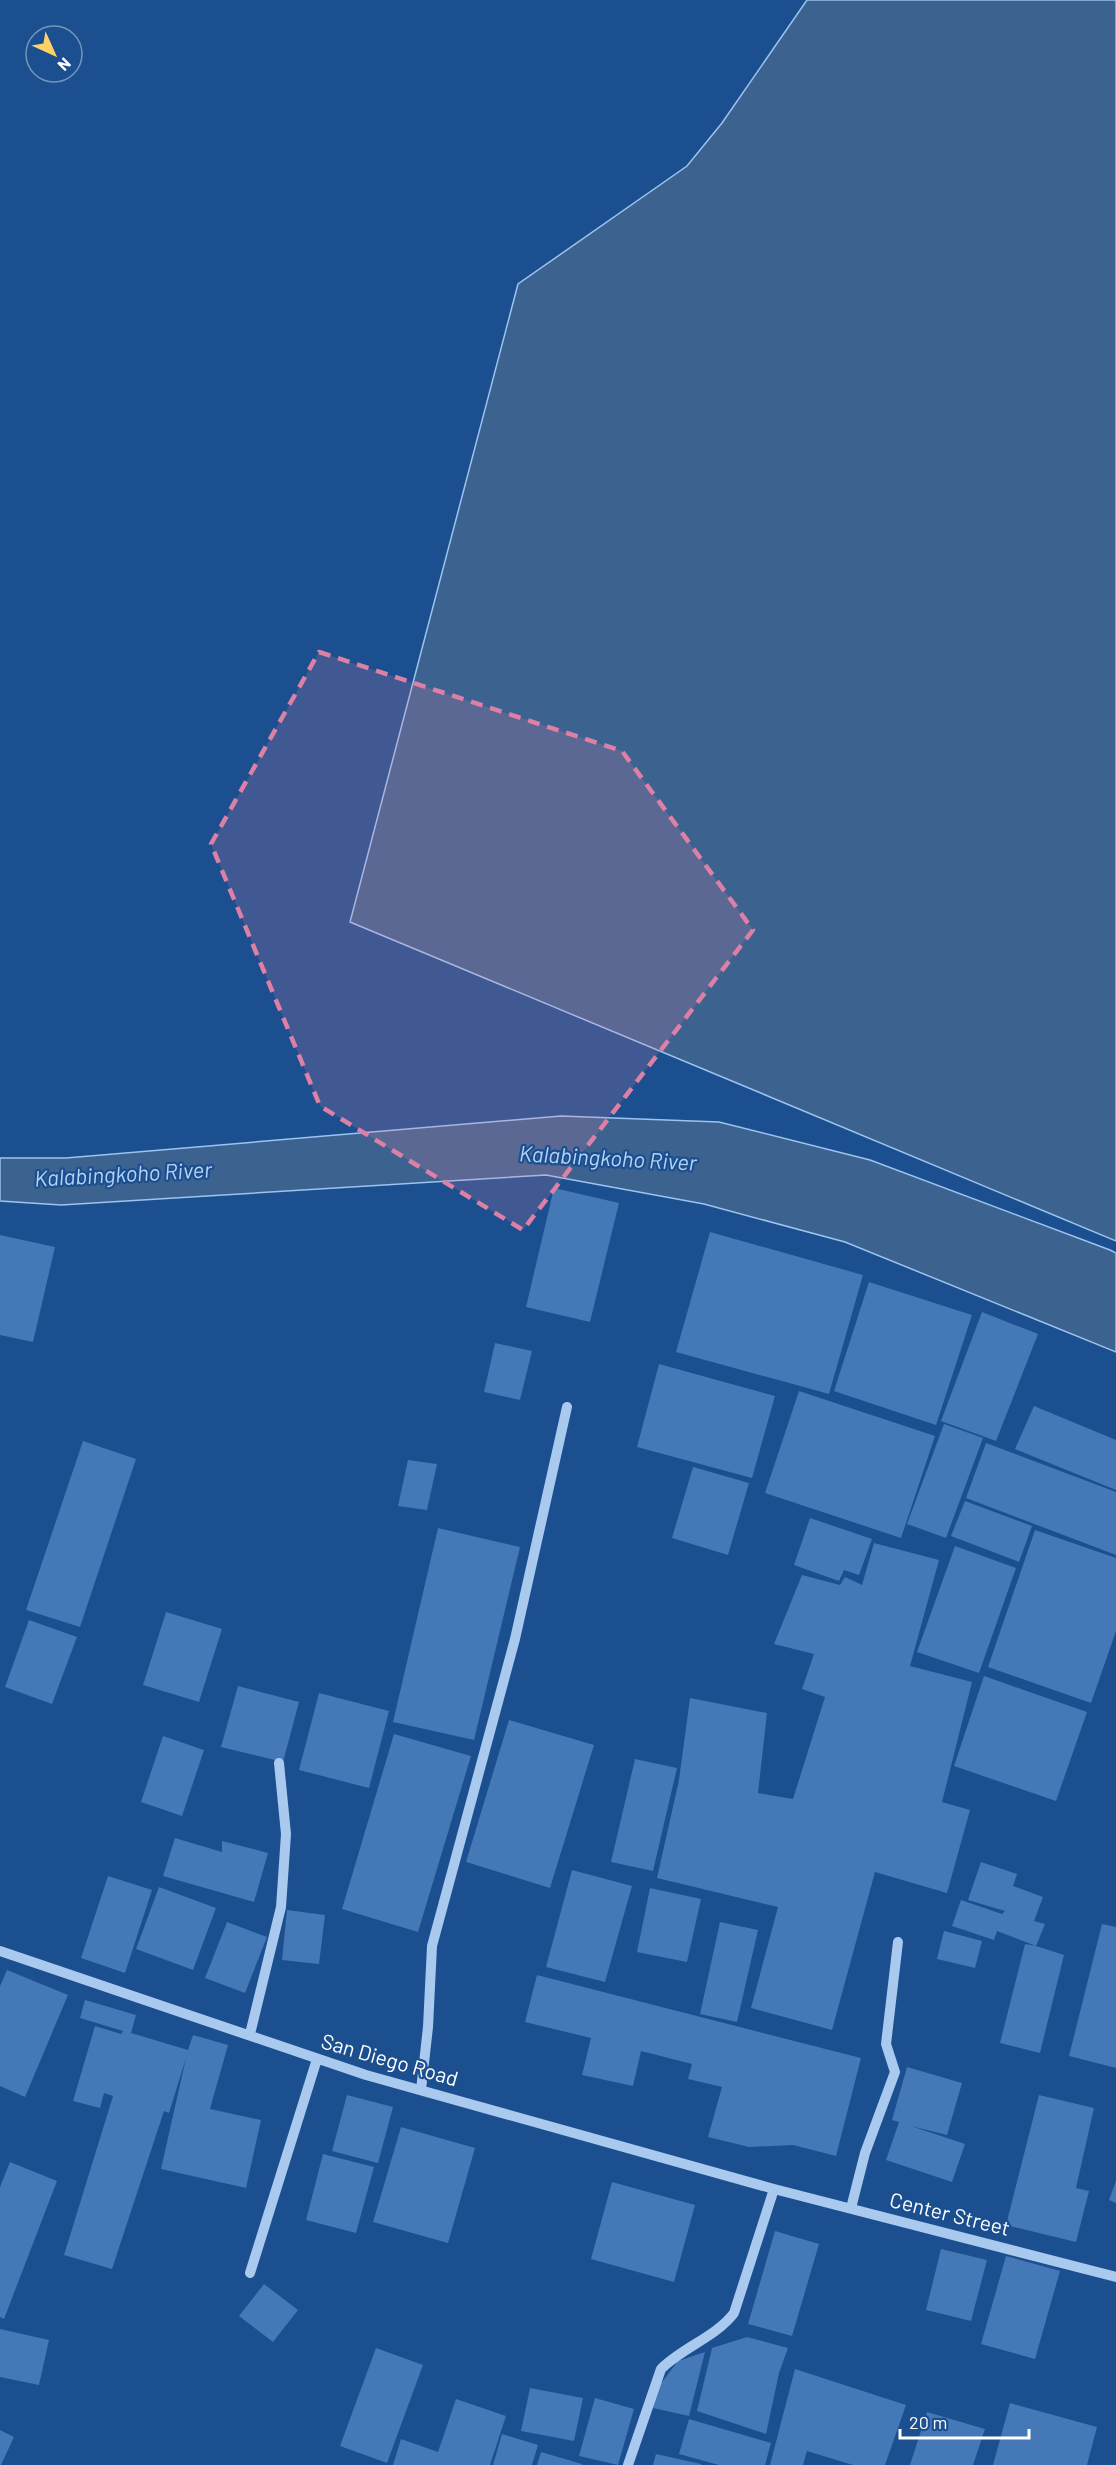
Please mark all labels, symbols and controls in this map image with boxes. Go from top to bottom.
north arrow [24,24,84,84]
text: N [54,54,75,75]
water label: Kalabingkoho River [519,1139,699,1175]
water label: Kalabingkoho River [34,1155,214,1191]
street label: San Diego Road [319,2028,461,2090]
street label: Center Street [887,2186,1013,2240]
scale bar [900,2402,1029,2440]
text: 20 m [909,2411,947,2433]

